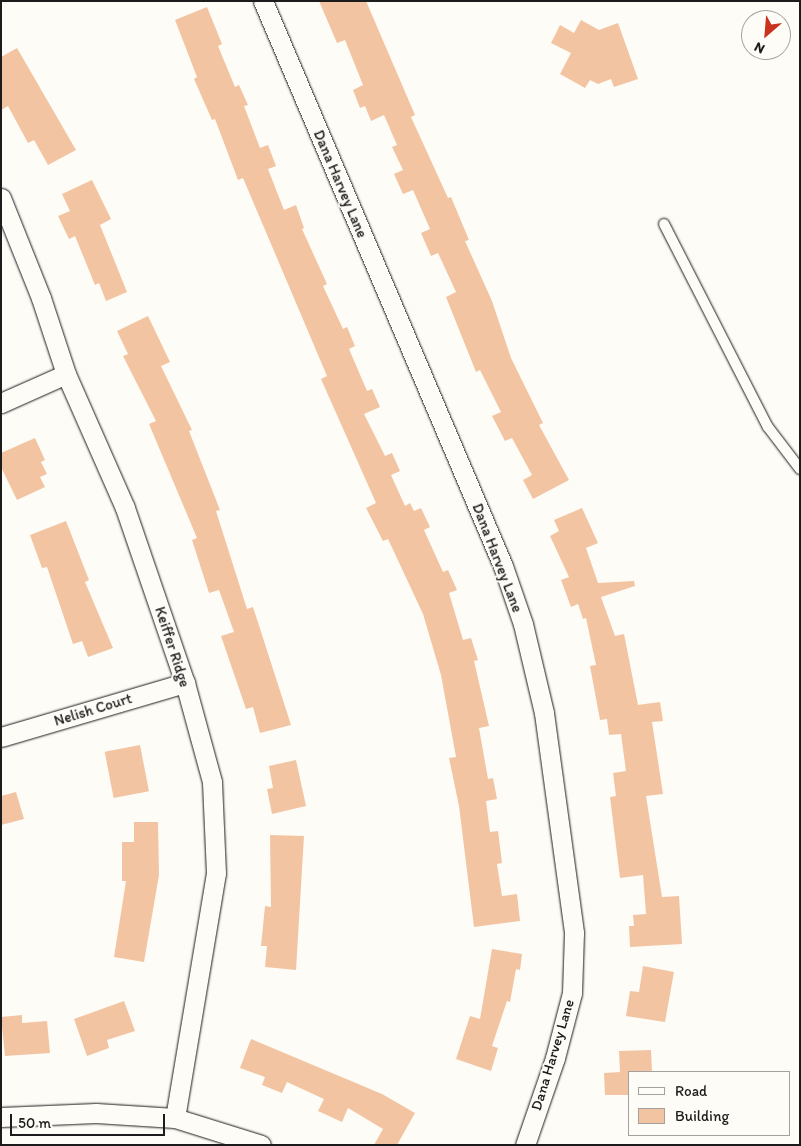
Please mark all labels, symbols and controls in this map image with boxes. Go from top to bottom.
north arrow [741,10,791,60]
text: N [751,38,767,58]
street label: Dana Harvey Lane [309,127,371,241]
street label: Dana Harvey Lane [468,500,526,616]
street label: Keiffer Ridge [150,604,194,690]
street label: Nelish Court [52,690,134,730]
street label: Dana Harvey Lane [527,997,579,1113]
legend [628,1071,791,1136]
text: Road [675,1082,707,1100]
scale bar [12,1104,168,1136]
text: Building [675,1107,729,1125]
text: 50 m [18,1114,51,1132]

